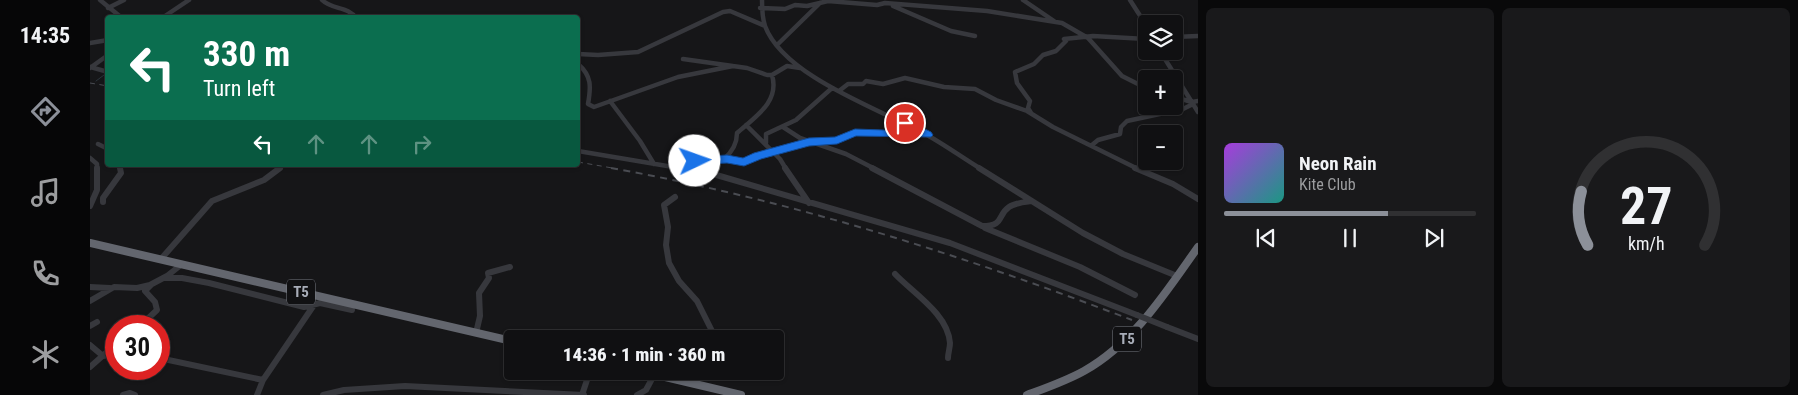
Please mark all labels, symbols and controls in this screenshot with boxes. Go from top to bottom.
map controls [1138,15,1183,170]
button: layers [1138,15,1183,60]
text: 14:35 [20,23,70,48]
text: 330 m [203,34,290,75]
icon: left [120,35,185,100]
button: + [1138,70,1183,115]
text: Turn left [203,76,275,101]
icon: directions [28,94,63,129]
pin [884,102,926,144]
icon: arrive [891,109,919,137]
button: − [1138,125,1183,170]
icon: left [249,130,277,158]
icon: ahead [302,130,330,158]
icon: ahead [355,130,383,158]
icon: right [408,130,436,158]
position arrow [668,134,720,186]
text: Neon Rain [1299,152,1377,175]
icon: music [28,175,63,210]
text: Kite Club [1299,175,1356,194]
text: 27 [1620,176,1672,237]
icon: previous [1252,224,1280,252]
icon: pause [1336,224,1364,252]
icon: next [1420,224,1448,252]
text: km/h [1628,233,1664,254]
icon: phone [28,256,63,291]
road number: T5 [287,280,315,304]
speed limit sign: 30 [105,315,170,380]
road number: T5 [1113,326,1141,352]
icon: climate [28,337,63,372]
text: 14:36 · 1 min · 360 m [563,343,725,366]

